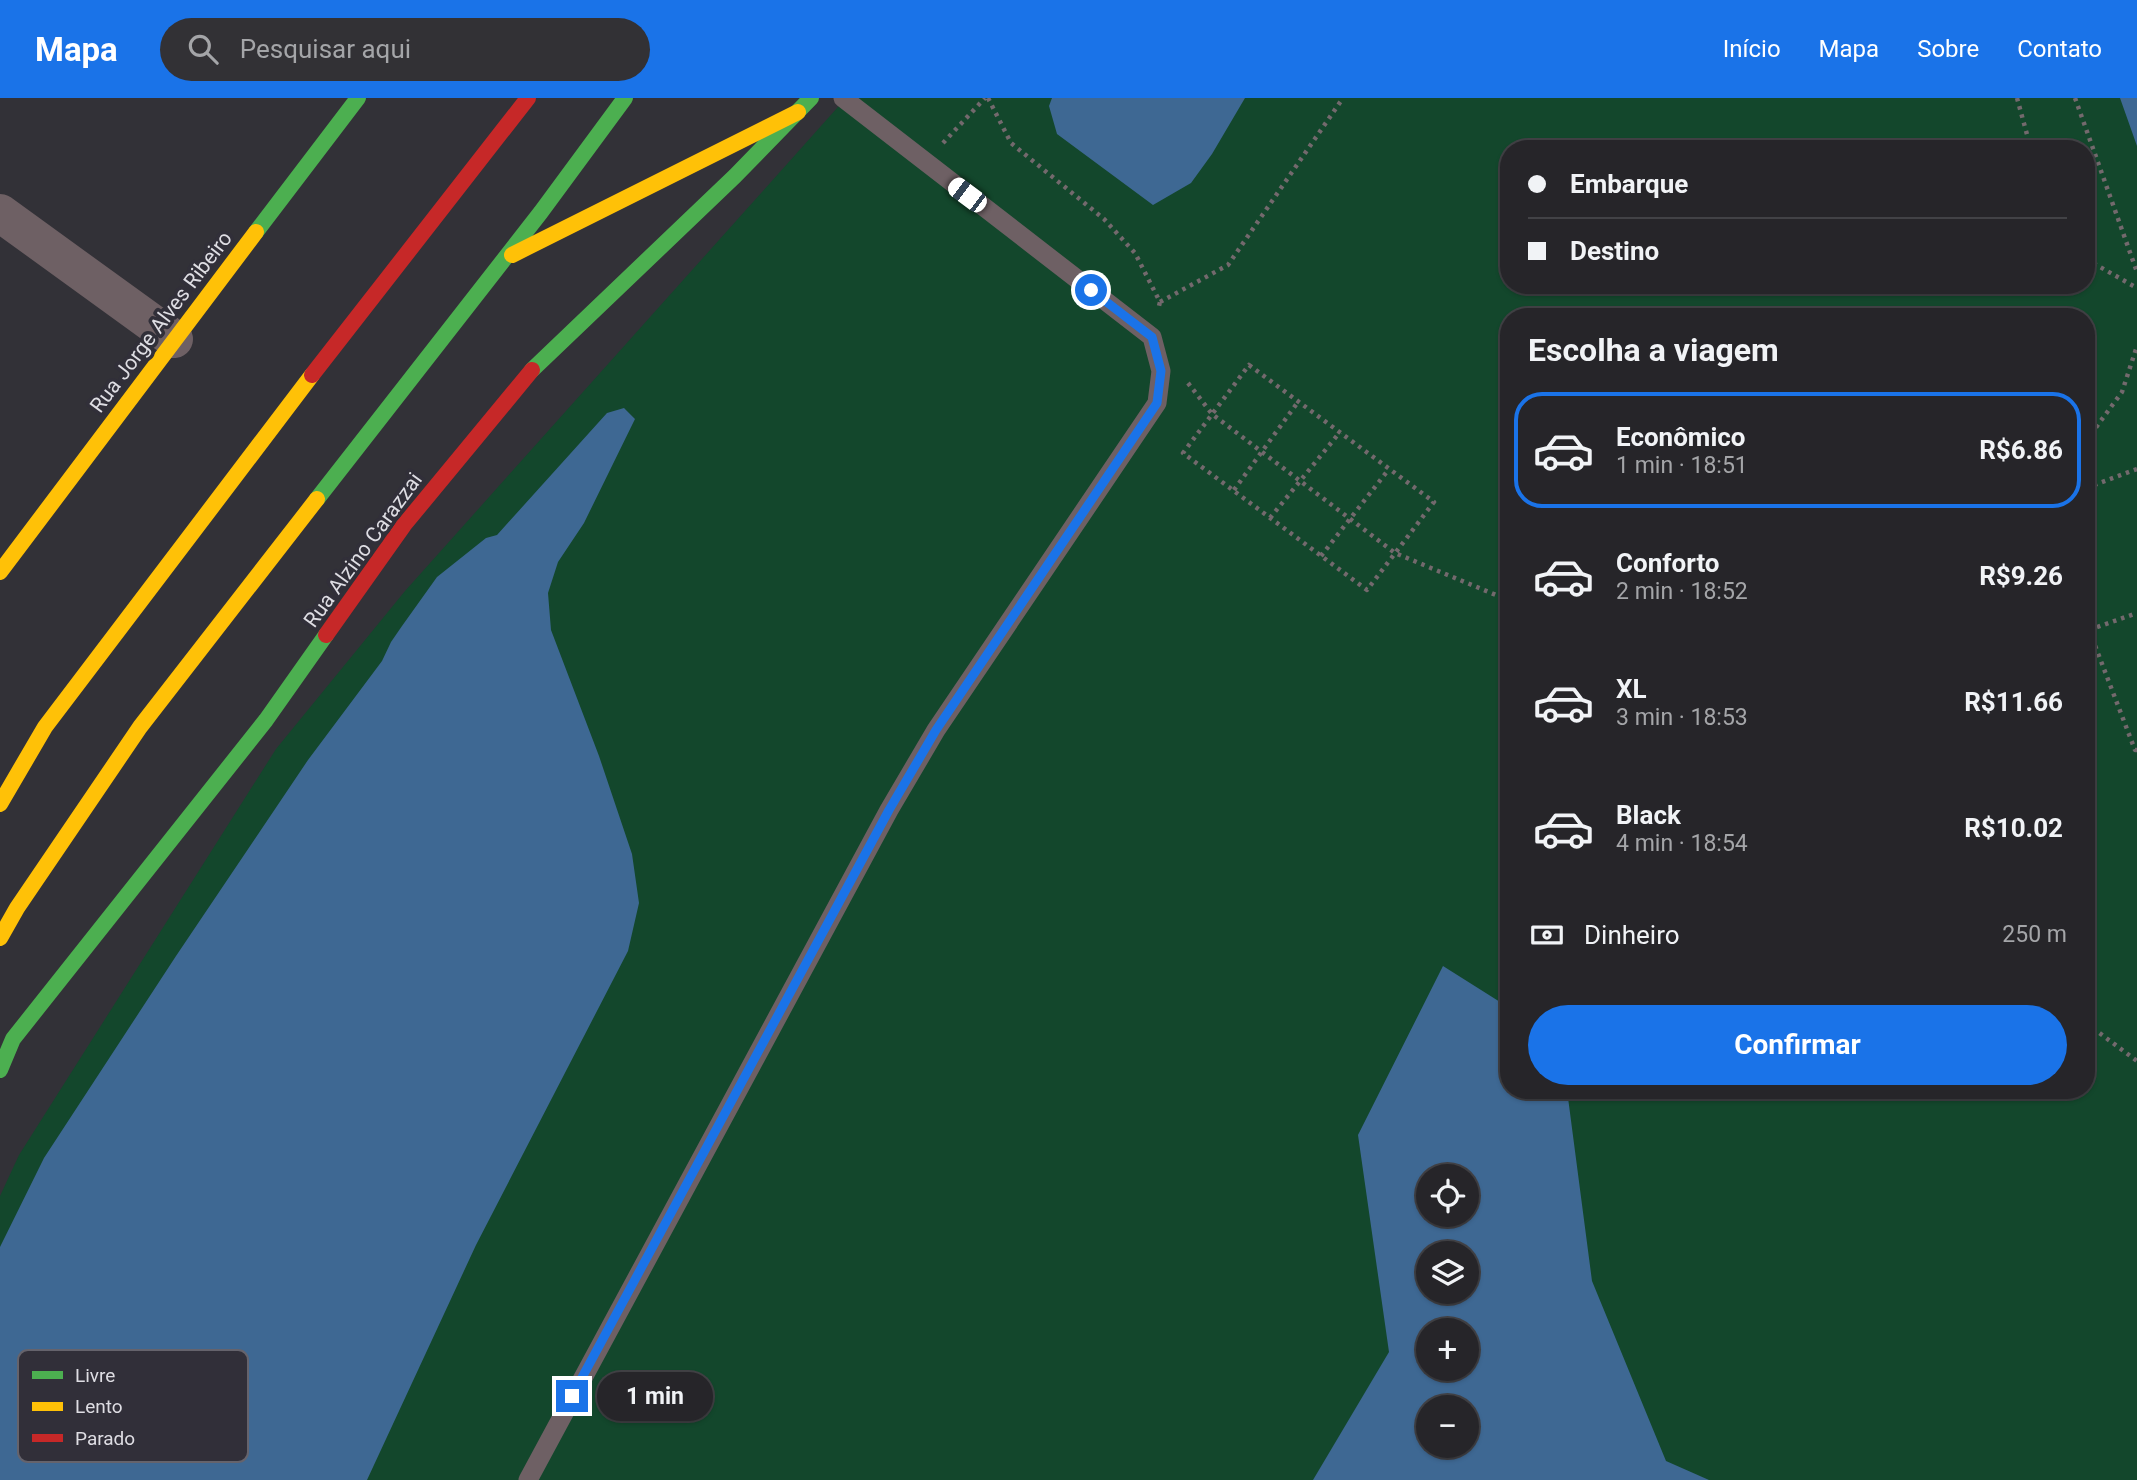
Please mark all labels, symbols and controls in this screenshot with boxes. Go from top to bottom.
search box [160,18,650,81]
text: Mapa [35,30,118,69]
icon: search [184,30,222,68]
text: Pesquisar aqui [240,34,411,64]
text: Início [1723,35,1781,63]
text: Mapa [1819,35,1879,63]
text: Sobre [1917,35,1979,63]
text: Contato [2017,35,2102,63]
text: Embarque [1570,169,1688,199]
car [944,174,991,216]
street label: Rua Jorge Alves Ribeiro [85,227,237,417]
text: Destino [1570,236,1659,266]
route start [1075,274,1107,306]
text: Escolha a viagem [1528,331,1779,369]
icon: car [1532,419,1595,482]
text: Econômico [1616,422,1745,452]
text: R$6.86 [1979,435,2063,465]
text: 1 min · 18:51 [1616,452,1748,479]
street label: Rua Alzino Carazzai [299,468,427,632]
icon: car [1532,545,1595,608]
text: Conforto [1616,548,1720,578]
text: R$9.26 [1979,561,2063,591]
text: 2 min · 18:52 [1616,578,1748,605]
icon: car [1532,671,1595,734]
text: XL [1616,674,1647,704]
text: R$11.66 [1964,687,2063,717]
text: 3 min · 18:53 [1616,704,1748,731]
icon: car [1532,797,1595,860]
text: Black [1616,800,1681,830]
text: R$10.02 [1964,813,2063,843]
text: 4 min · 18:54 [1616,830,1748,857]
icon: cash [1528,916,1566,954]
text: Dinheiro [1584,920,1680,950]
text: 250 m [2002,921,2067,948]
button: Confirmar [1528,1005,2067,1085]
map controls [1416,1164,1479,1458]
button: locate [1416,1164,1479,1227]
button: layers [1416,1241,1479,1304]
button: + [1416,1318,1479,1381]
legend [18,1350,248,1462]
text: Livre [75,1364,115,1387]
callout: 1 min [596,1372,712,1420]
route end [556,1380,588,1412]
text: 1 min [626,1383,684,1410]
text: Lento [75,1395,123,1418]
button: − [1416,1395,1479,1458]
text: Parado [75,1427,135,1450]

